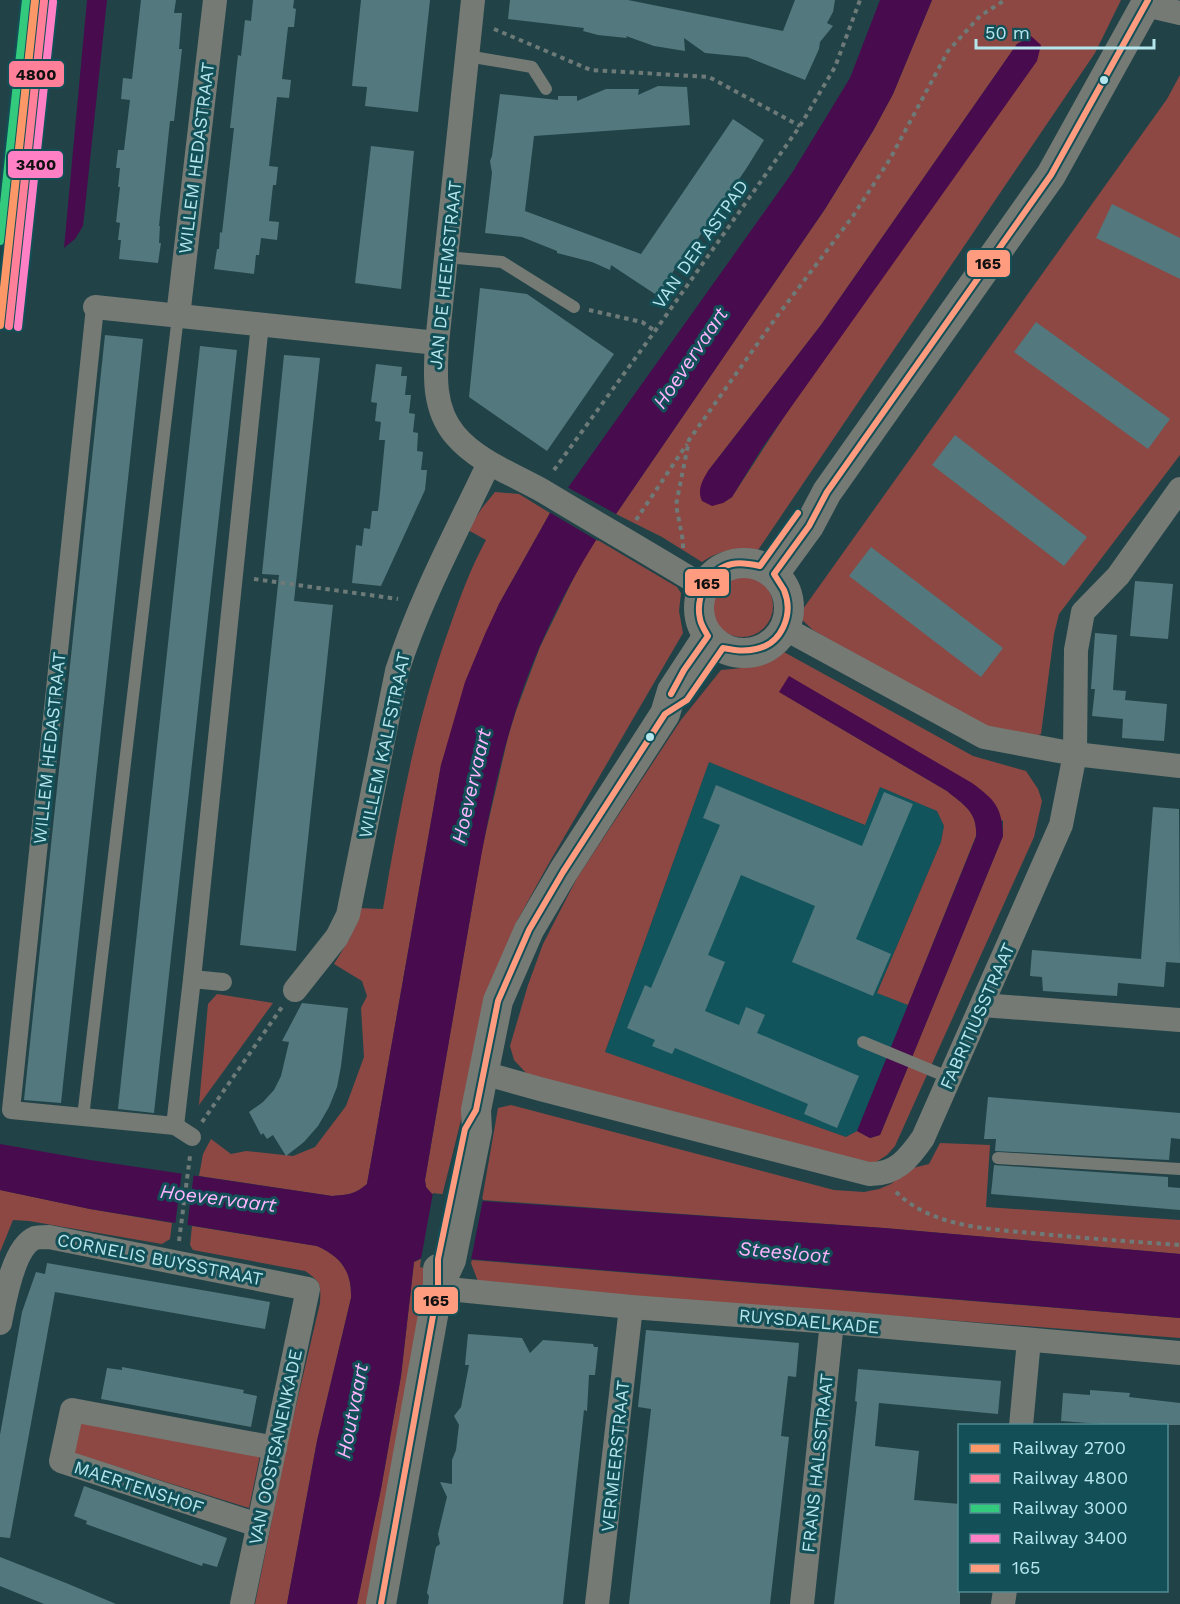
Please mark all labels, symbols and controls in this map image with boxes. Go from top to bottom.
scale bar [976,12,1154,50]
text: 50 m [985,22,1030,43]
line badge: 4800 [8,60,65,88]
street label: WILLEM HEDASTRAAT [174,61,218,255]
text: 4800 [16,65,56,84]
unlabelled marker [1098,74,1110,86]
line badge: 3400 [7,150,64,179]
text: 3400 [16,155,56,174]
street label: VAN DER ASTPAD [648,176,752,312]
street label: JAN DE HEEMSTRAAT [425,179,465,371]
line badge: 165 [966,249,1011,278]
text: 165 [975,254,1001,273]
water label: Hoevervaart [647,302,733,413]
line badge: 165 [684,568,730,597]
text: 165 [694,574,720,593]
street label: WILLEM KALFSTRAAT [354,650,414,840]
street label: WILLEM HEDASTRAAT [28,651,70,845]
water label: Hoevervaart [446,725,496,846]
unlabelled marker [644,731,656,743]
street label: FABRITIUSSTRAAT [935,939,1019,1092]
water label: Hoevervaart [159,1179,278,1217]
street label: CORNELIS BUYSSTRAAT [55,1229,265,1289]
water label: Steesloot [738,1236,831,1268]
line badge: 165 [413,1286,459,1315]
text: 165 [423,1291,449,1310]
street label: RUYSDAELKADE [738,1304,880,1338]
street label: VAN OOSTSANENKADE [244,1347,306,1547]
water label: Houtvaart [331,1361,373,1460]
street label: FRANS HALSSTRAAT [797,1372,837,1554]
street label: VERMEERSTRAAT [597,1379,633,1533]
legend [958,1424,1168,1592]
text: Railway 2700 [1012,1437,1126,1458]
street label: MAERTENSHOF [72,1456,207,1518]
text: Railway 4800 [1012,1467,1128,1488]
text: Railway 3000 [1012,1497,1128,1518]
text: Railway 3400 [1012,1527,1128,1548]
text: 165 [1012,1557,1040,1578]

